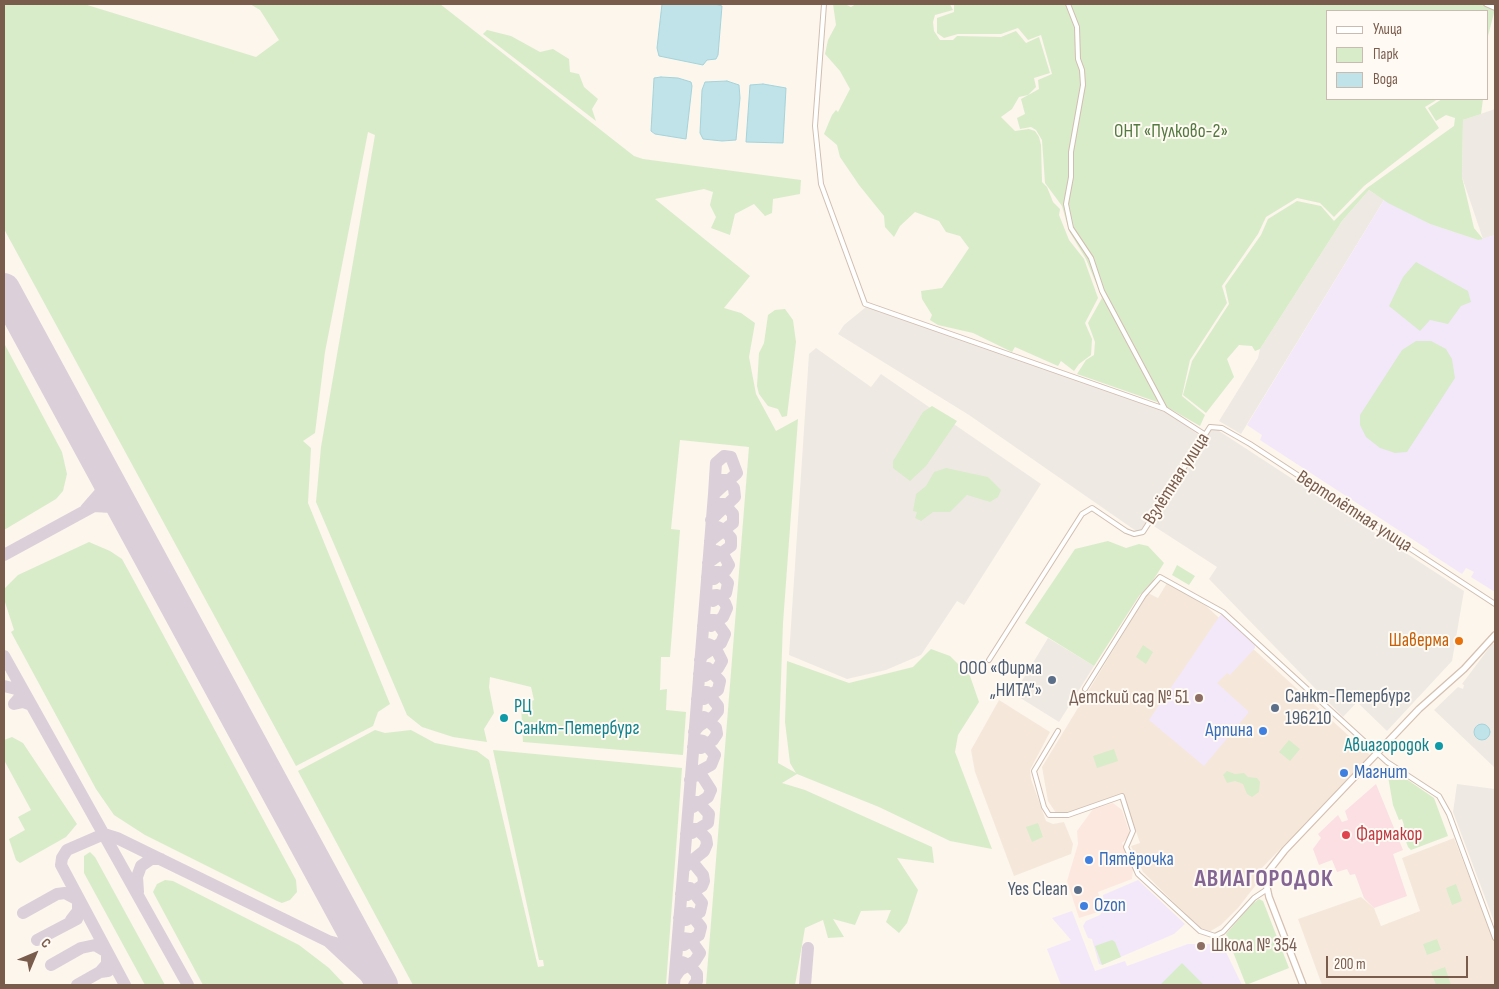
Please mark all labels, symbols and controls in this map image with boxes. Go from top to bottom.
legend [1326,10,1489,100]
text: Улица [1373,20,1402,39]
text: Парк [1373,45,1398,64]
text: Вода [1373,70,1398,89]
park label: ОНТ «Пулково-2» [1114,121,1228,143]
street label: Взлётная улица [1139,429,1215,529]
street label: Вертолётная улица [1292,466,1416,558]
place label: Шаверма [1389,630,1449,652]
marker: Шаверма [1453,635,1465,647]
place label: ООО «Фирма „НИТА“» [959,658,1042,702]
marker: ООО «Фирма „НИТА“» [1046,674,1058,686]
place label: Санкт-Петербург 196210 [1285,686,1410,730]
place label: Детский сад № 51 [1069,687,1189,709]
marker: Детский сад № 51 [1193,692,1205,704]
place label: РЦ Санкт-Петербург [514,696,639,740]
marker: Санкт-Петербург 196210 [1269,702,1281,714]
marker: РЦ Санкт-Петербург [498,712,510,724]
place label: Арпина [1205,720,1253,742]
marker: Арпина [1257,725,1269,737]
place label: Авиагородок [1344,735,1429,757]
marker: Авиагородок [1433,740,1445,752]
place label: Магнит [1354,762,1408,784]
marker: Магнит [1338,767,1350,779]
place label: Фармакор [1356,824,1422,846]
marker: Фармакор [1340,829,1352,841]
place label: Пятёрочка [1099,849,1174,871]
marker: Пятёрочка [1083,854,1095,866]
district label: АВИАГОРОДОК [1193,866,1335,894]
place label: Yes Clean [1008,879,1068,901]
marker: Yes Clean [1072,884,1084,896]
place label: Ozon [1094,895,1126,917]
marker: Ozon [1078,900,1090,912]
north arrow [10,929,60,979]
text: С [37,934,55,952]
place label: Школа № 354 [1211,935,1297,957]
marker: Школа № 354 [1195,940,1207,952]
scale bar [1329,946,1472,978]
text: 200 m [1334,955,1366,974]

